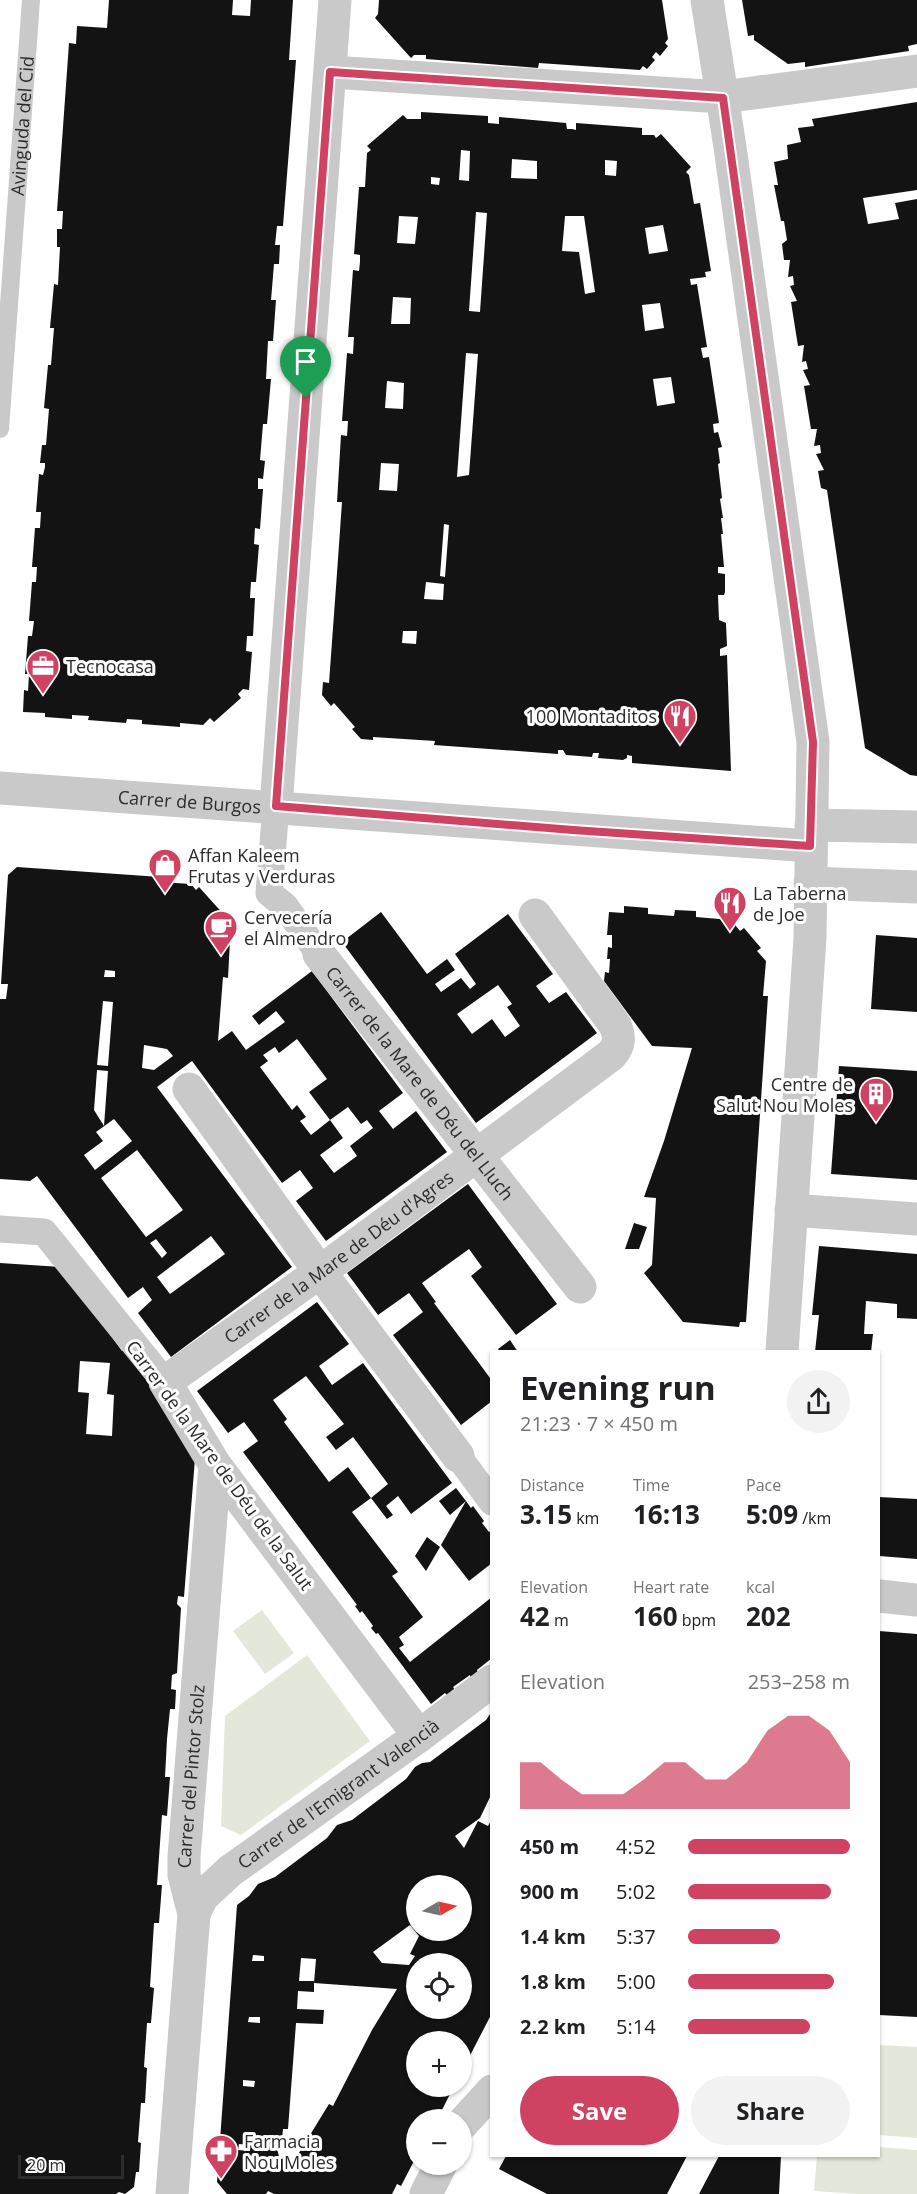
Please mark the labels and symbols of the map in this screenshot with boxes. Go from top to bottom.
street label: Avinguda del Cid [5,55,39,196]
pin [280,336,331,398]
office icon: Tecnocasa [25,648,61,695]
place label: Tecnocasa [66,654,154,678]
restaurant icon: 100 Montaditos [662,698,698,745]
place label: 100 Montaditos [526,704,657,728]
street label: Carrer de Burgos [117,784,262,819]
place label: Affan Kaleem Frutas y Verduras [188,843,335,888]
shop icon: Affan Kaleem Frutas y Verduras [147,847,183,894]
place label: La Taberna de Joe [753,881,847,926]
restaurant icon: La Taberna de Joe [712,885,748,932]
place label: Cervecería el Almendro [244,905,346,950]
cafe icon: Cervecería el Almendro [203,909,239,956]
street label: Carrer de la Mare de Déu del Lluch [321,961,519,1205]
place label: Centre de Salut Nou Moles [716,1072,853,1117]
building icon: Centre de Salut Nou Moles [858,1076,894,1123]
street label: Carrer de la Mare de Déu d'Agres [219,1165,458,1349]
street label: Carrer de la Mare de Déu de la Salut [121,1335,319,1595]
street label: Carrer del Pintor Stolz [172,1684,210,1868]
street label: Carrer de l'Emigrant Valencià [232,1713,444,1874]
north arrow [406,1875,472,1941]
place label: Farmacia Nou Moles [244,2129,334,2174]
pharmacy icon: Farmacia Nou Moles [203,2133,239,2180]
scale bar [18,2152,124,2180]

